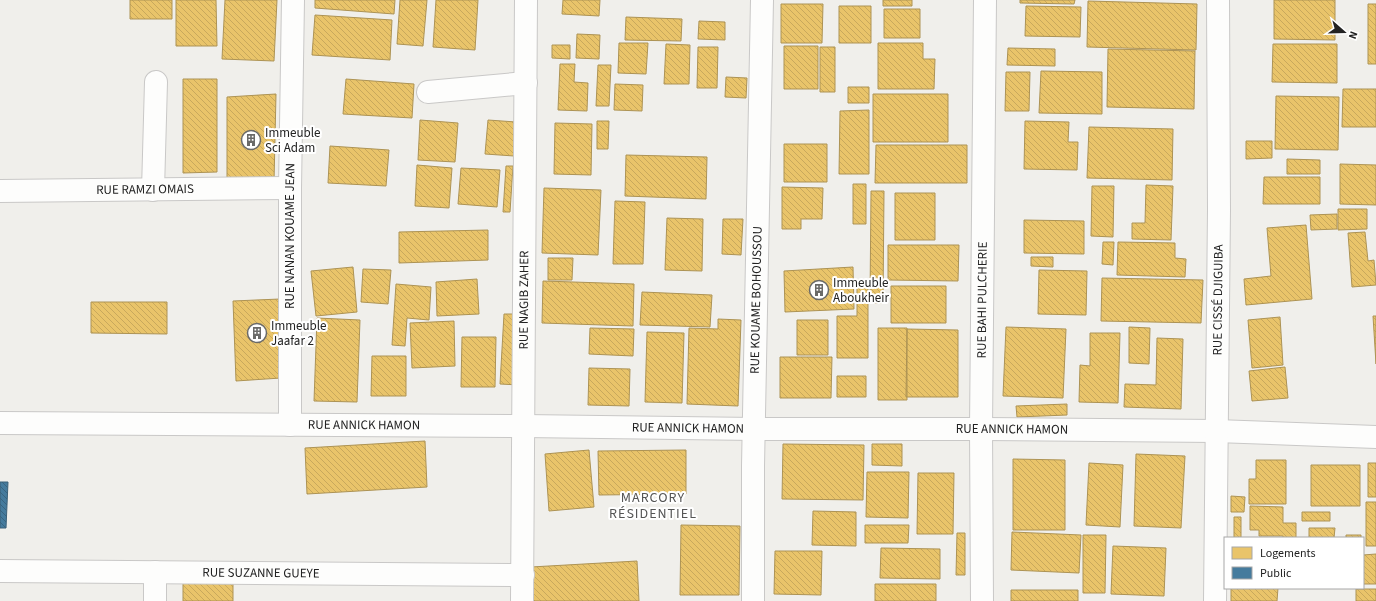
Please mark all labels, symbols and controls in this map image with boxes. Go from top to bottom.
north arrow [1324,12,1364,52]
text: N [1345,29,1361,41]
place label: Immeuble Sci Adam [265,124,320,157]
building icon: Immeuble Sci Adam [240,129,262,151]
street label: RUE NANAN KOUAME JEAN [281,163,299,309]
street label: RUE RAMZI OMAIS [96,180,194,199]
street label: RUE KOUAME BOHOUSSOU [746,226,767,374]
street label: RUE BAHI PULCHERIE [973,241,992,358]
street label: RUE CISSÉ DJIGUIBA [1209,243,1228,356]
street label: RUE NAGIB ZAHER [515,250,533,350]
place label: Immeuble Aboukheir [833,274,890,307]
building icon: Immeuble Aboukheir [808,279,830,301]
place label: Immeuble Jaafar 2 [271,317,326,350]
building icon: Immeuble Jaafar 2 [246,322,268,344]
street label: RUE ANNICK HAMON [308,416,420,434]
street label: RUE ANNICK HAMON [632,418,744,438]
street label: RUE ANNICK HAMON [956,420,1068,439]
district label: MARCORY RÉSIDENTIEL [609,488,697,524]
legend [1224,537,1364,589]
text: Logements [1260,545,1315,562]
street label: RUE SUZANNE GUEYE [202,564,320,582]
text: Public [1260,565,1292,582]

